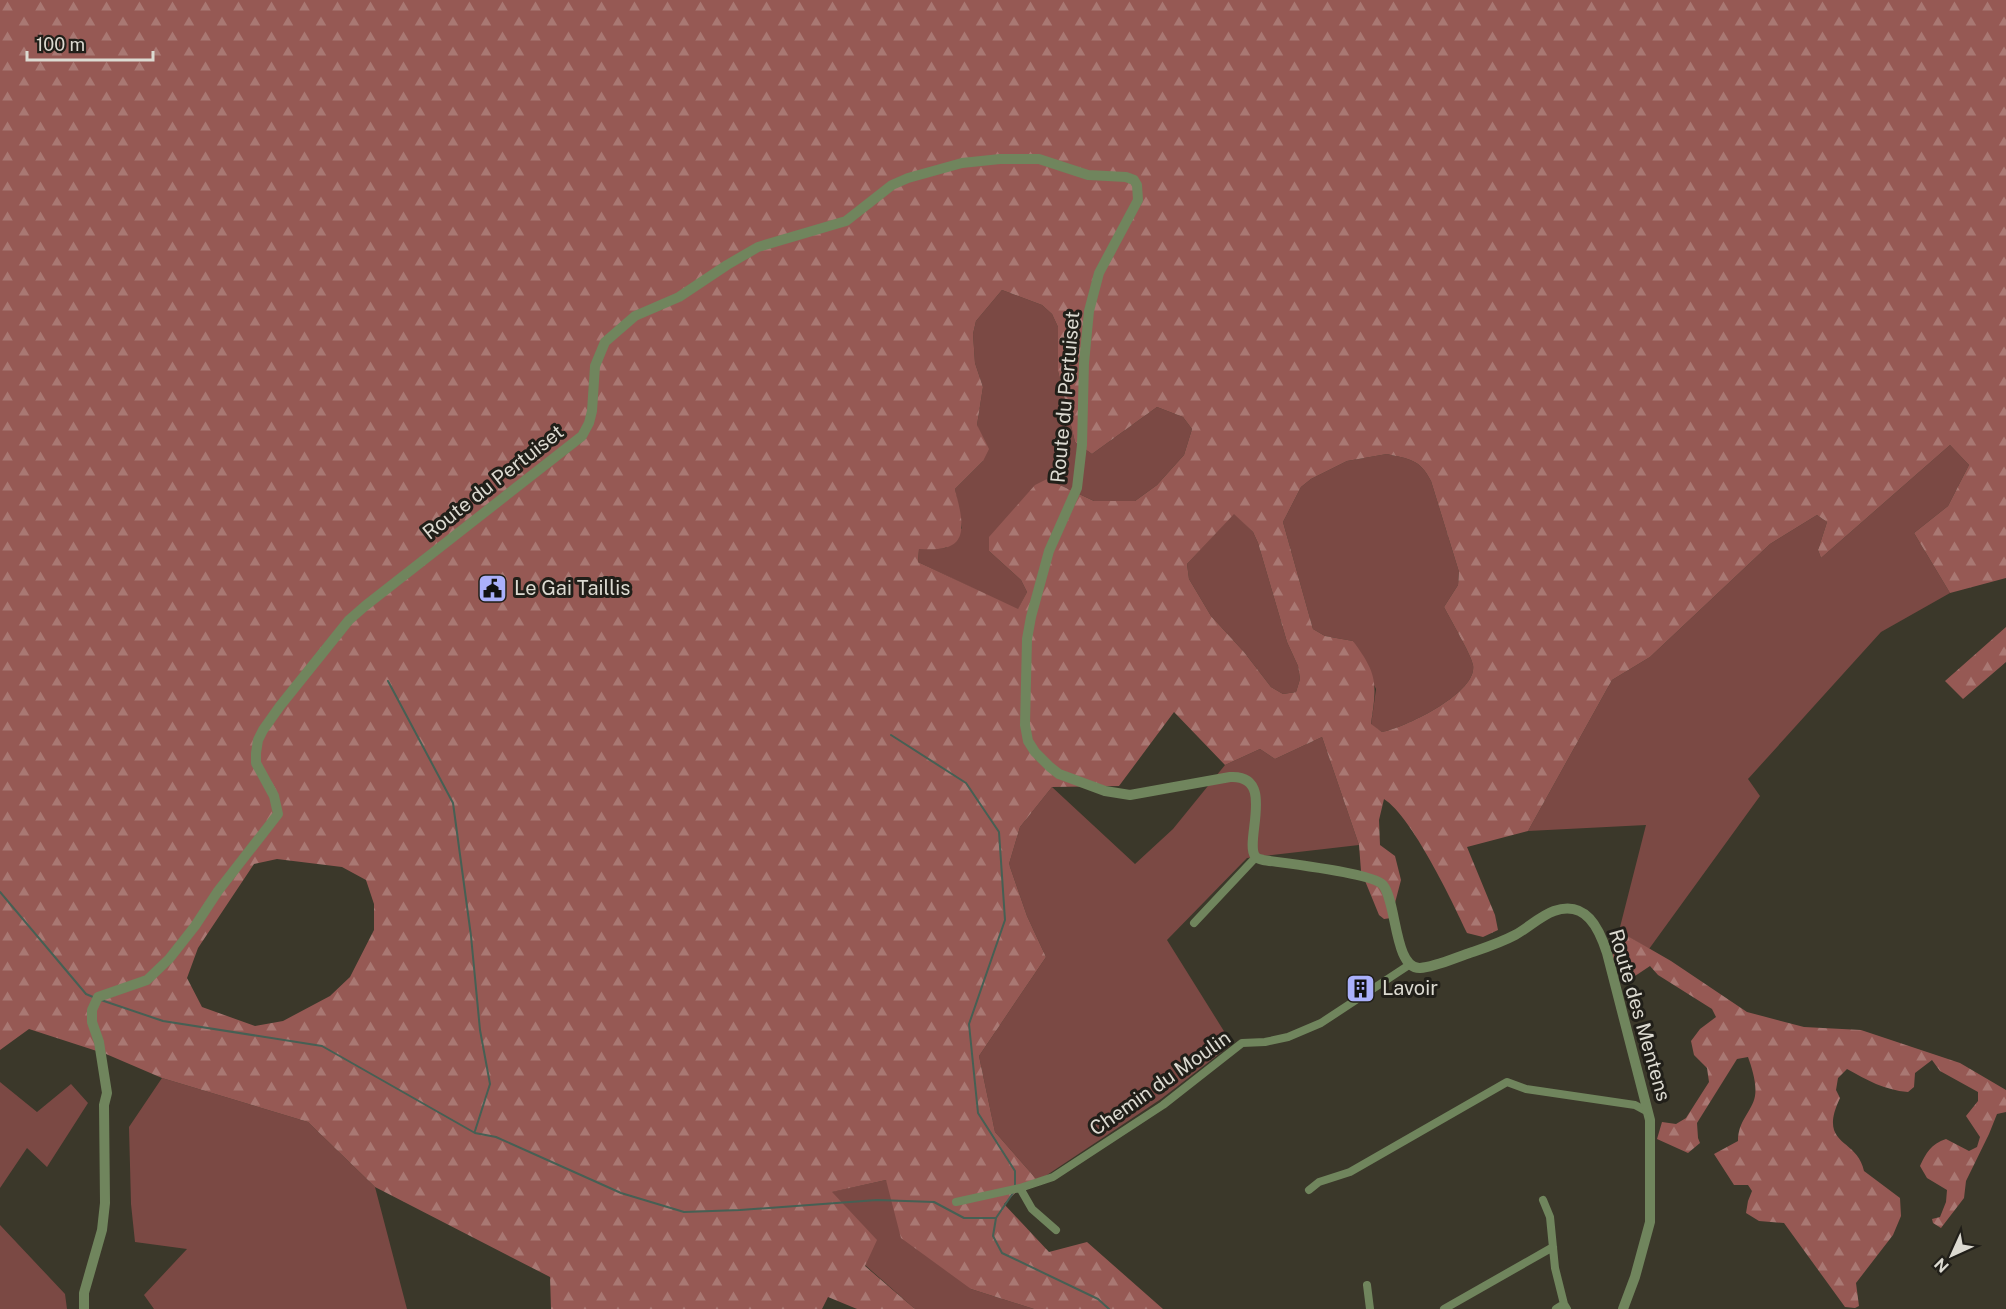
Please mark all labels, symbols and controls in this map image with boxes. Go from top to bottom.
scale bar [27,24,153,62]
text: 100 m [36,34,85,55]
street label: Route du Pertuiset [1046,310,1084,484]
street label: Route du Pertuiset [418,419,568,545]
public building icon: Le Gai Taillis [477,572,509,604]
place label: Le Gai Taillis [514,576,630,600]
street label: Route des Mentens [1604,926,1676,1104]
building icon: Lavoir [1345,972,1377,1004]
place label: Lavoir [1382,976,1438,1000]
street label: Chemin du Moulin [1085,1025,1235,1141]
north arrow [1922,1225,1982,1285]
text: N [1931,1254,1953,1276]

